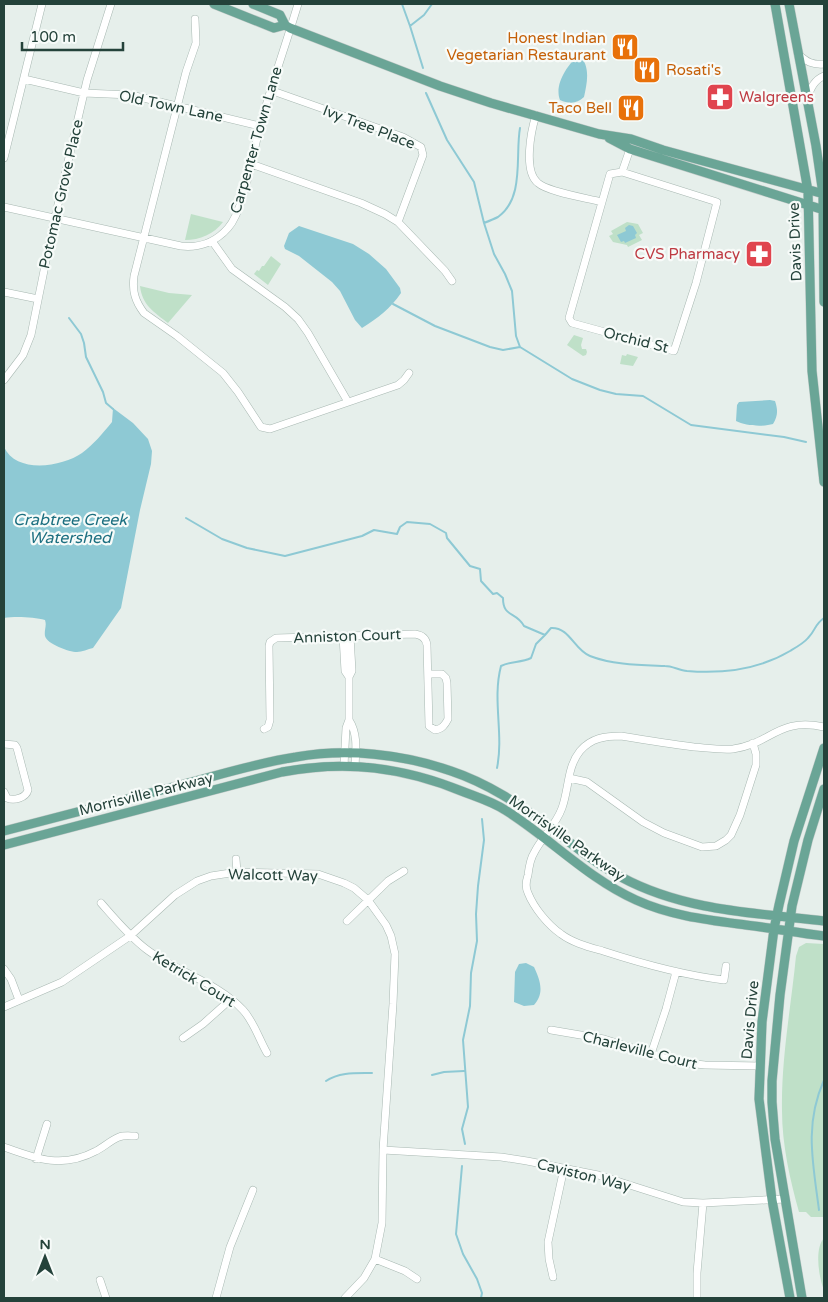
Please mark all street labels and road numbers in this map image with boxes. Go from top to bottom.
street label: Carpenter Town Lane [226,64,286,216]
street label: Old Town Lane [117,86,225,126]
street label: Ivy Tree Place [320,101,418,153]
street label: Potomac Grove Place [35,118,87,270]
street label: Davis Drive [785,202,805,282]
street label: Orchid St [602,323,671,357]
street label: Anniston Court [293,625,402,647]
street label: Morrisville Parkway [77,769,215,819]
street label: Morrisville Parkway [506,791,628,885]
street label: Walcott Way [228,865,318,885]
street label: Ketrick Court [149,947,239,1011]
street label: Davis Drive [738,980,762,1060]
street label: Charleville Court [581,1027,699,1073]
street label: Caviston Way [535,1155,633,1195]

